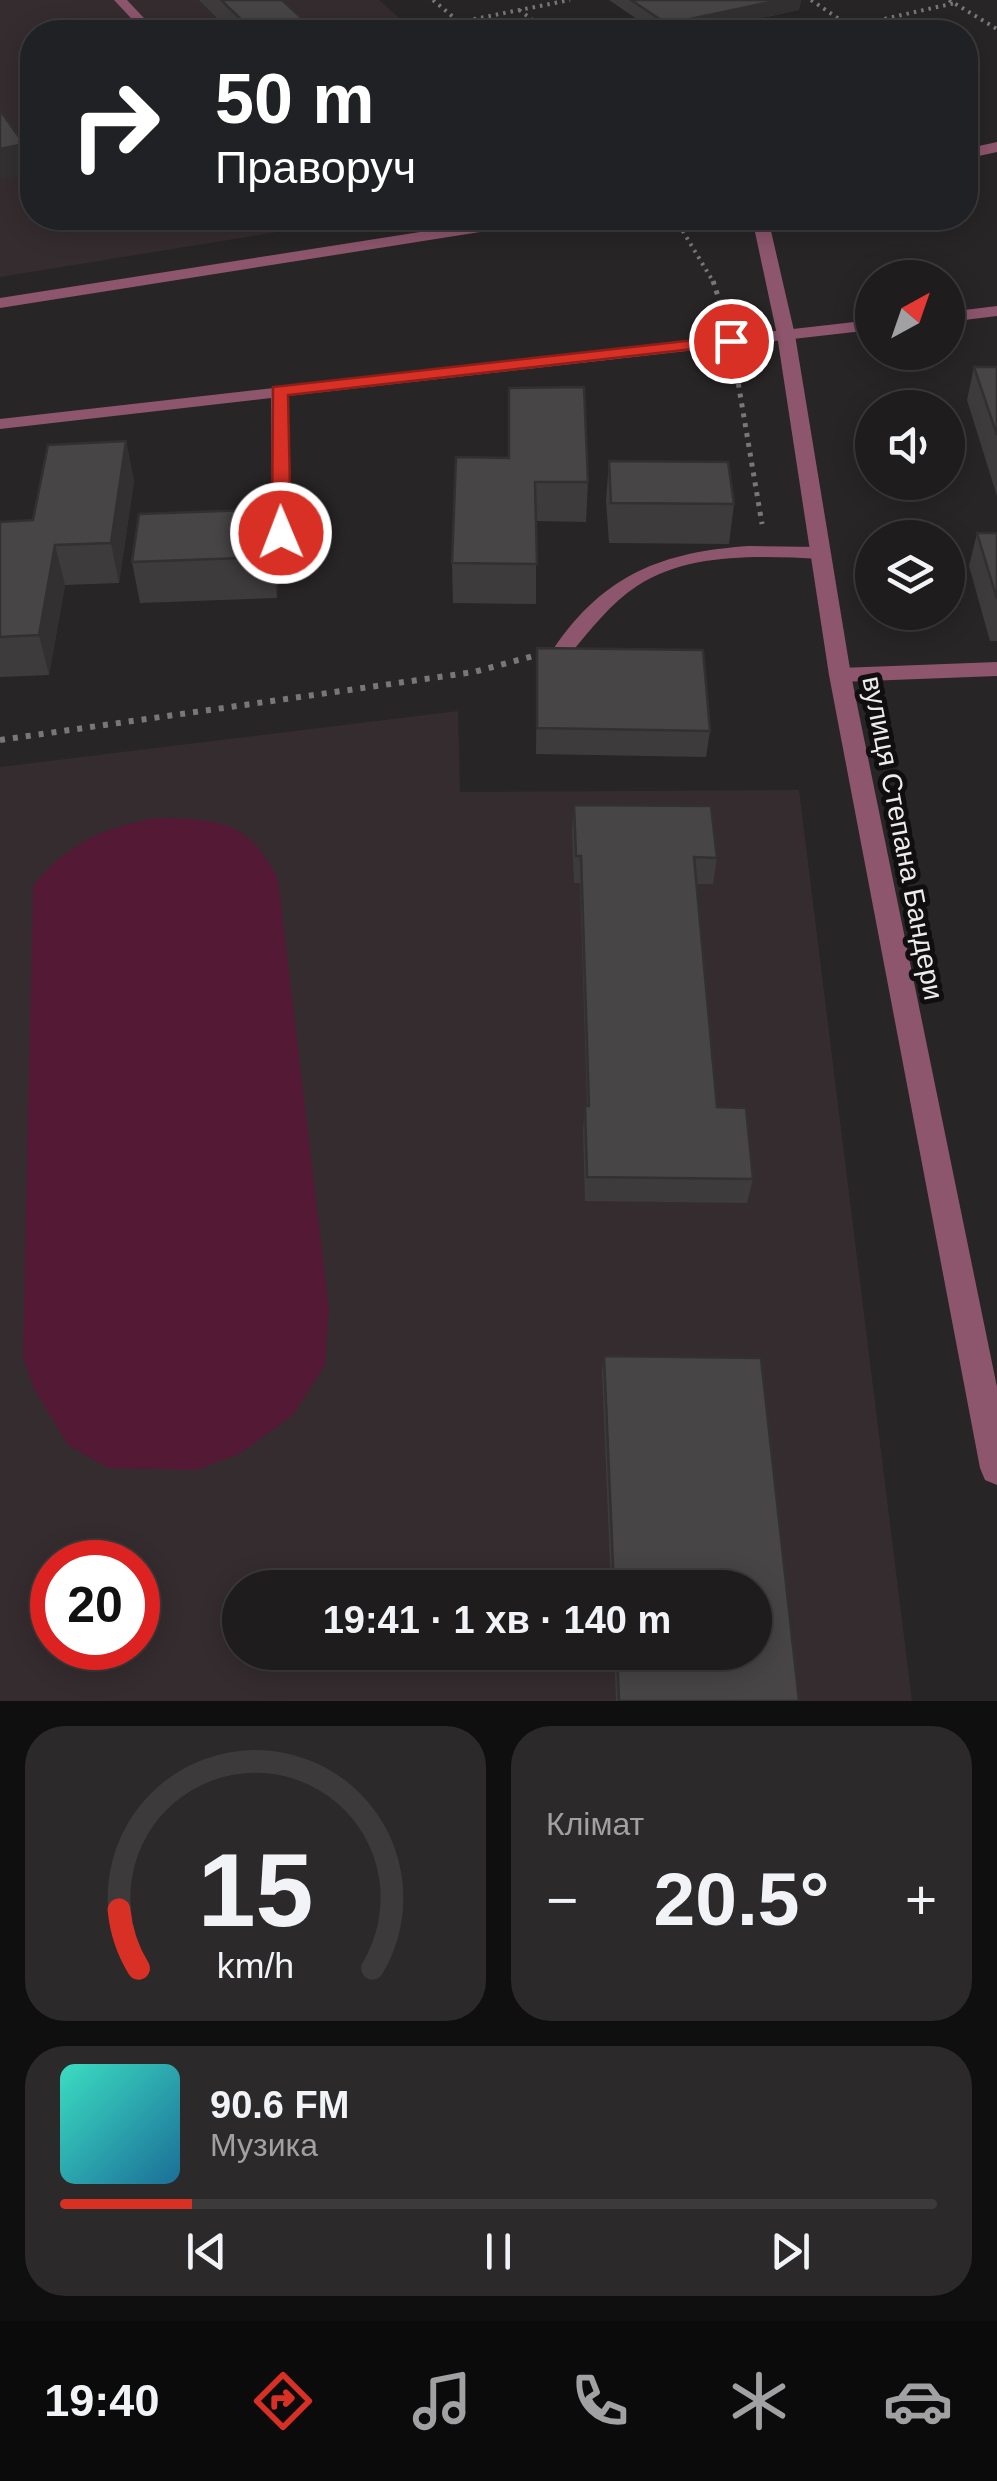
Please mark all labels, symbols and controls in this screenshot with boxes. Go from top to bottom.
icon: right [50,60,180,190]
text: 50 m [215,60,375,138]
text: Праворуч [215,142,416,193]
north arrow [855,260,965,370]
map controls [855,260,965,630]
pin [689,299,774,384]
icon: arrive [704,314,759,369]
button: sound [855,390,965,500]
position arrow [229,481,333,585]
button: layers [855,520,965,630]
street label: вулиця Степана Бандери [856,674,950,1002]
speed limit sign: 20 [30,1540,160,1670]
text: 19:41 · 1 хв · 140 m [323,1599,671,1641]
text: Клімат [546,1806,644,1842]
text: 15 [198,1832,313,1948]
text: 20.5° [654,1857,829,1941]
text: − [546,1869,578,1931]
text: + [905,1869,937,1931]
text: km/h [217,1946,294,1986]
text: 90.6 FM [210,2084,349,2126]
text: Музика [210,2127,318,2163]
icon: previous [179,2224,234,2279]
icon: pause [471,2224,526,2279]
icon: next [763,2224,818,2279]
icon: directions [248,2366,318,2436]
icon: music [407,2366,477,2436]
icon: phone [565,2366,635,2436]
icon: climate [724,2366,794,2436]
icon: car [883,2366,953,2436]
text: 19:40 [44,2375,159,2426]

